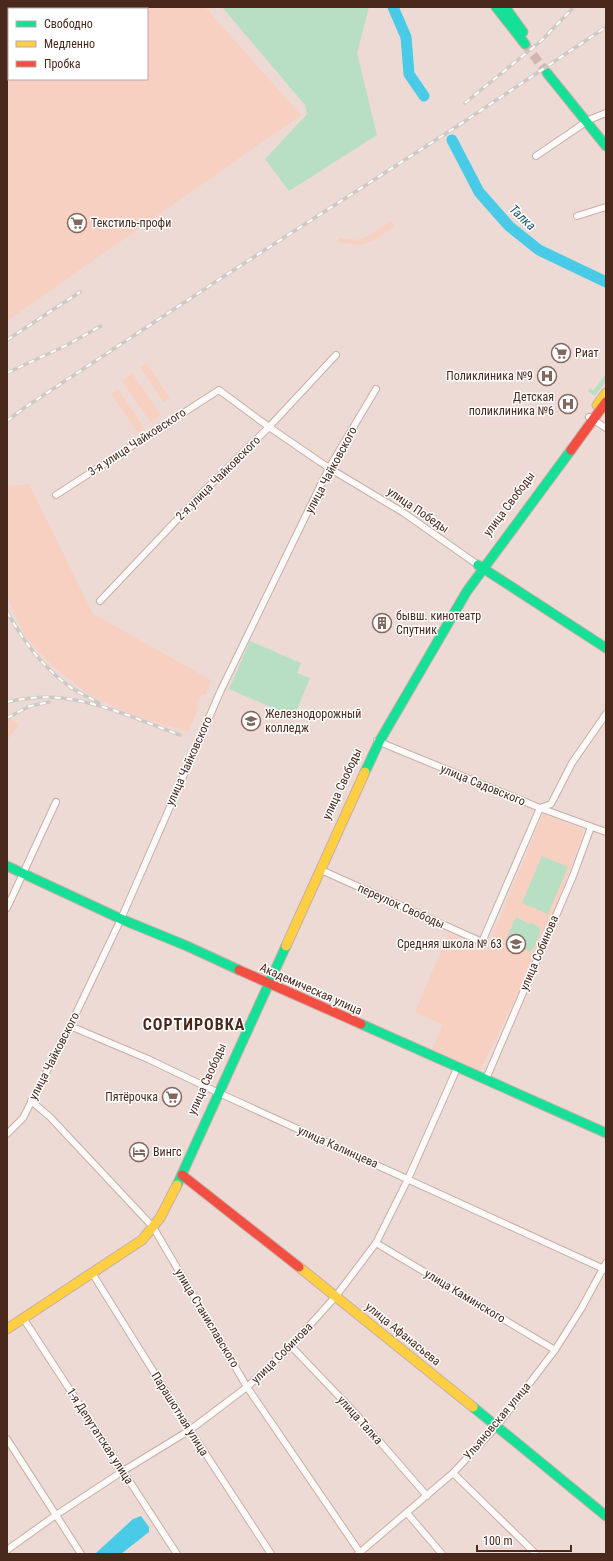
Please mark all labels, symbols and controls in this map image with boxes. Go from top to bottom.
legend [8,8,148,80]
text: Свободно [44,17,93,31]
text: Медленно [44,37,95,51]
text: Пробка [44,57,81,71]
water label: Талка [506,202,539,233]
supermarket icon: Текстиль-профи [66,212,88,234]
place label: Текстиль-профи [91,216,171,230]
supermarket icon: Риат [550,342,572,364]
place label: Риат [575,346,599,360]
hospital icon: Поликлиника №9 [536,365,558,387]
place label: Поликлиника №9 [446,369,533,383]
place label: Детская поликлиника №6 [469,390,554,418]
hospital icon: Детская поликлиника №6 [557,393,579,415]
street label: 3-я улица Чайковского [86,405,188,479]
street label: улица Чайковского [302,424,360,516]
street label: 2-я улица Чайковского [173,433,263,523]
street label: улица Свободы [480,469,538,539]
street label: улица Победы [385,484,451,536]
place label: бывш. кинотеатр Спутник [396,609,481,637]
building icon: бывш. кинотеатр Спутник [371,612,393,634]
place label: Железнодорожный колледж [265,707,361,735]
school or university icon: Железнодорожный колледж [240,710,262,732]
street label: улица Чайковского [163,714,215,808]
street label: улица Свободы [319,746,365,822]
street label: улица Садовского [438,762,528,808]
street label: переулок Свободы [355,881,447,931]
street label: улица Собинова [517,913,561,993]
school or university icon: Средняя школа № 63 [505,933,527,955]
place label: Средняя школа № 63 [397,937,502,951]
street label: Академическая улица [258,960,364,1018]
street label: улица Чайковского [26,1010,82,1102]
district label: СОРТИРОВКА [143,1015,245,1034]
street label: улица Свободы [185,1041,229,1117]
supermarket icon: Пятёрочка [161,1086,183,1108]
place label: Пятёрочка [105,1090,158,1104]
street label: улица Калинцева [296,1123,380,1171]
hotel icon: Вингс [128,1141,150,1163]
place label: Вингс [153,1145,182,1159]
street label: улица Станиславского [172,1266,242,1370]
street label: улица Каминского [422,1266,508,1326]
street label: улица Афанасьева [363,1299,444,1369]
street label: улица Собинова [249,1319,316,1386]
street label: Парашютная улица [149,1369,212,1459]
street label: Ульяновская улица [461,1379,534,1463]
street label: 1-я Депутатская улица [64,1385,137,1487]
street label: улица Талка [335,1393,386,1447]
scale bar [477,1527,571,1553]
text: 100 m [483,1534,513,1548]

